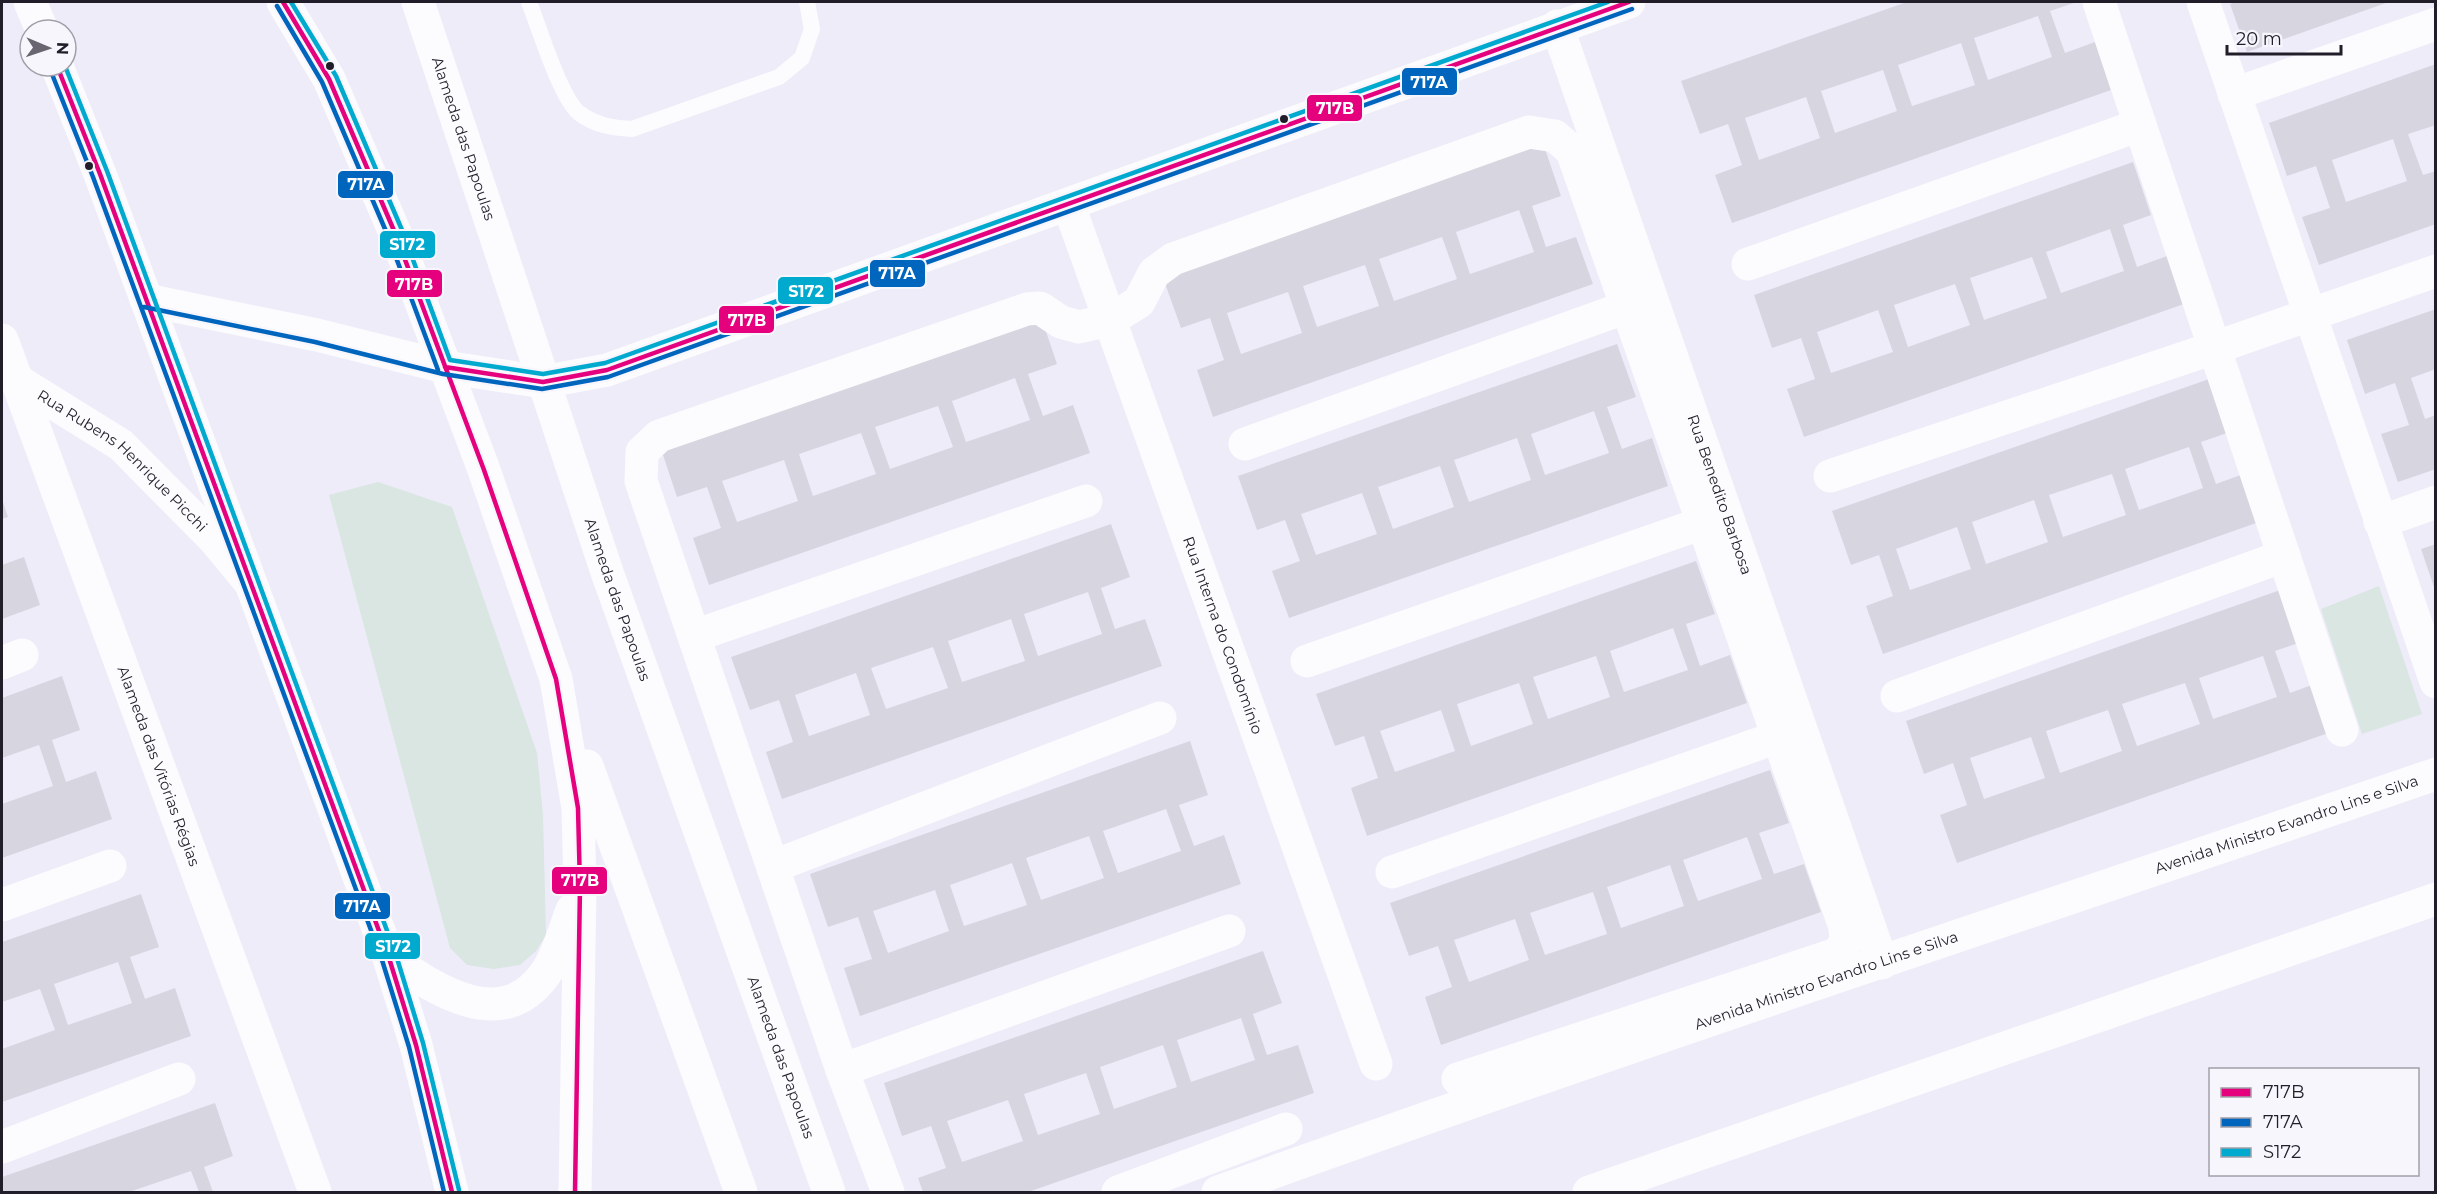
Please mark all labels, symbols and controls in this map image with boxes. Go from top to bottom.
north arrow [18,18,78,78]
scale bar [2227,18,2341,56]
text: 20 m [2236,28,2282,50]
text: N [53,42,72,55]
street label: Alameda das Papoulas [428,54,500,223]
unlabelled marker [324,60,336,72]
line badge: 717A [1401,67,1458,96]
text: 717A [1410,73,1449,92]
line badge: 717B [1306,94,1363,122]
text: 717B [1316,99,1354,118]
unlabelled marker [1278,113,1290,125]
unlabelled marker [83,160,95,172]
line badge: 717A [337,170,394,199]
text: 717A [347,175,386,194]
line badge: S172 [379,230,436,259]
text: S172 [389,235,425,254]
line badge: 717A [869,259,926,288]
text: 717A [878,264,917,283]
line badge: 717B [386,269,443,298]
text: 717B [395,275,433,294]
line badge: S172 [777,276,834,305]
text: S172 [788,282,824,301]
line badge: 717B [718,305,775,334]
text: 717B [728,311,766,330]
street label: Rua Rubens Henrique Picchi [34,385,211,536]
street label: Rua Benedito Barbosa [1683,412,1757,577]
street label: Alameda das Papoulas [581,516,655,683]
street label: Rua Interna do Condomínio [1179,534,1267,737]
street label: Alameda das Vitórias Régias [114,663,204,869]
street label: Avenida Ministro Evandro Lins e Silva [2152,771,2421,878]
line badge: 717B [551,866,608,895]
text: 717B [561,871,599,890]
line badge: 717A [334,892,391,920]
text: 717A [343,897,382,916]
street label: Avenida Ministro Evandro Lins e Silva [1692,927,1960,1034]
line badge: S172 [364,932,421,960]
text: S172 [375,937,411,956]
street label: Alameda das Papoulas [743,973,819,1141]
legend [2209,1068,2419,1176]
text: 717B [2263,1081,2304,1103]
text: 717A [2263,1111,2303,1133]
text: S172 [2263,1141,2301,1163]

